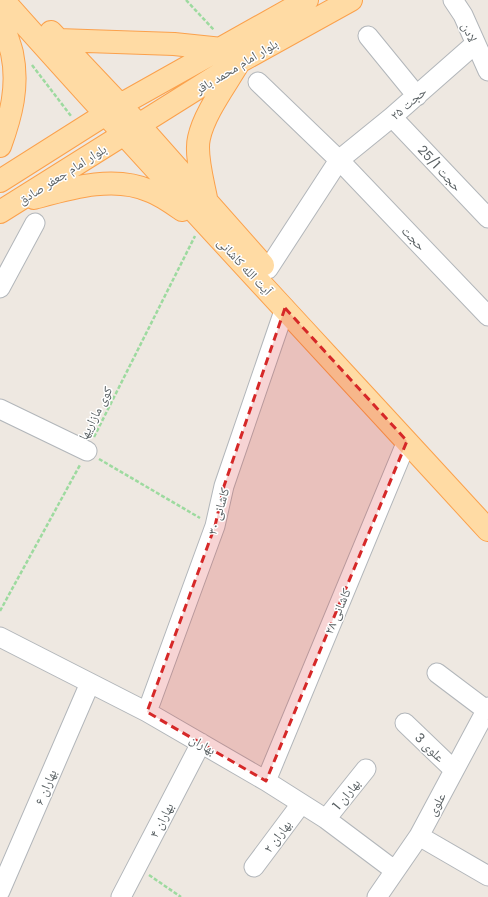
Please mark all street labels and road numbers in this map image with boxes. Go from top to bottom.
street label: لادن [457,19,482,45]
street label: بلوار امام محمد باقر [190,34,281,99]
street label: حجت ۲۵ [386,82,431,125]
street label: بلوار امام جعفر صادق [14,140,110,209]
street label: حجت 25/1 [413,141,466,196]
street label: حجت [397,222,430,255]
street label: آیت الله کاشانی [213,233,277,300]
street label: کوی مازاریها [74,383,117,443]
street label: کاشانی ۳۰ [203,485,234,537]
street label: کاشانی ۲۸ [319,585,356,637]
street label: علوی 3 [410,728,449,767]
street label: بهاران [186,729,219,760]
street label: بهاران ۶ [30,767,61,808]
street label: بهاران 1 [328,775,365,814]
street label: علوی [422,789,451,819]
street label: بهاران ۴ [145,799,178,841]
street label: بهاران ۲ [259,816,296,857]

